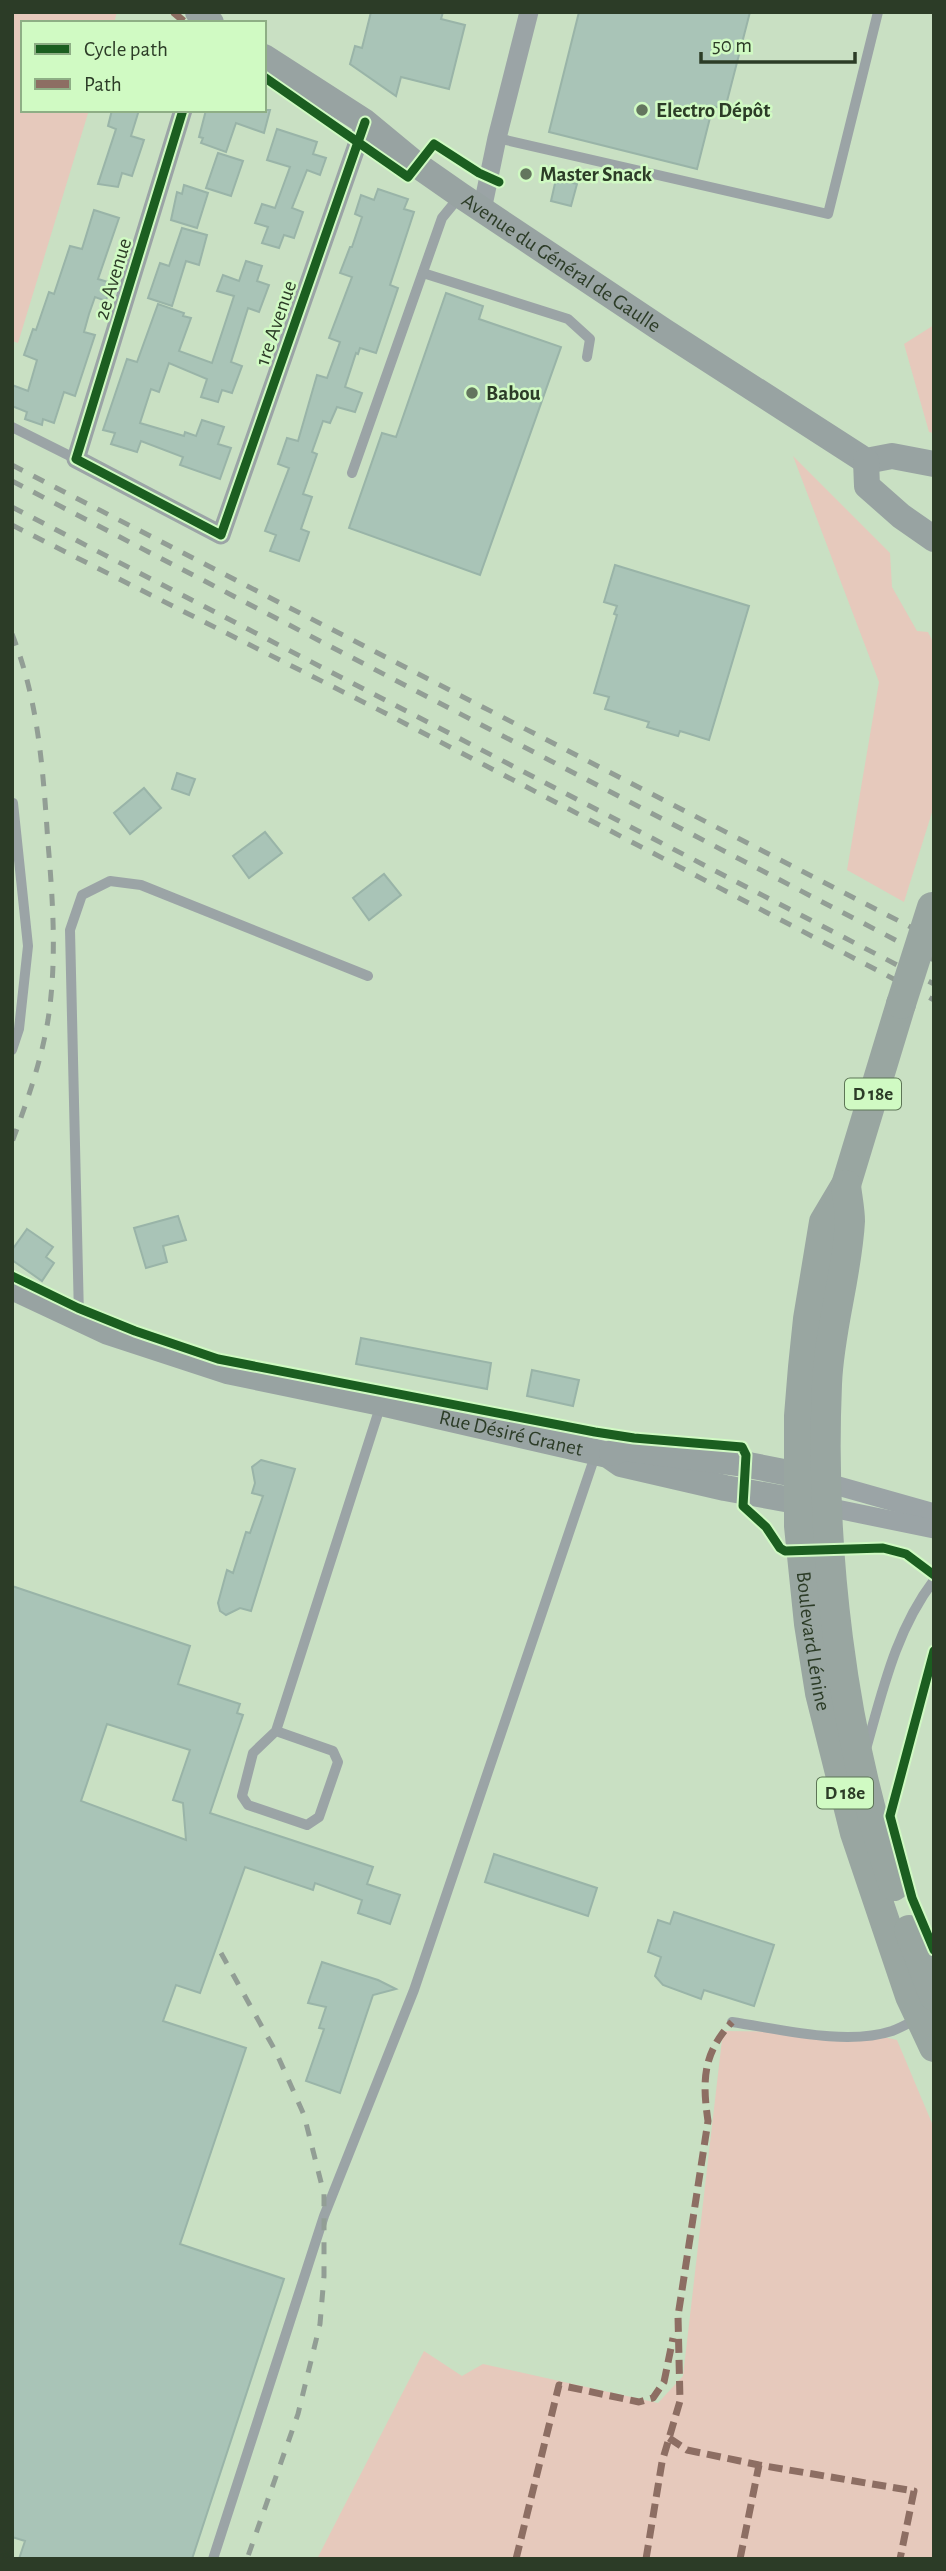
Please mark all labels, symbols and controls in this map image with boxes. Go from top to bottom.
legend [21,21,266,112]
scale bar [701,21,855,65]
text: 50 m [712,35,752,56]
text: Cycle path [84,39,168,60]
text: Path [84,74,122,95]
place label: Electro Dépôt [656,100,770,121]
marker: Electro Dépôt [634,102,650,118]
place label: Master Snack [540,164,652,185]
marker: Master Snack [518,166,534,182]
street label: Avenue du Général de Gaulle [458,189,665,336]
street label: 2e Avenue [91,236,135,322]
street label: 1re Avenue [252,278,300,368]
place label: Babou [486,383,541,404]
marker: Babou [464,385,480,401]
road number: D 18e [845,1078,901,1110]
street label: Rue Désiré Granet [437,1406,585,1459]
street label: Boulevard Lénine [793,1570,835,1713]
road number: D 18e [817,1778,873,1809]

